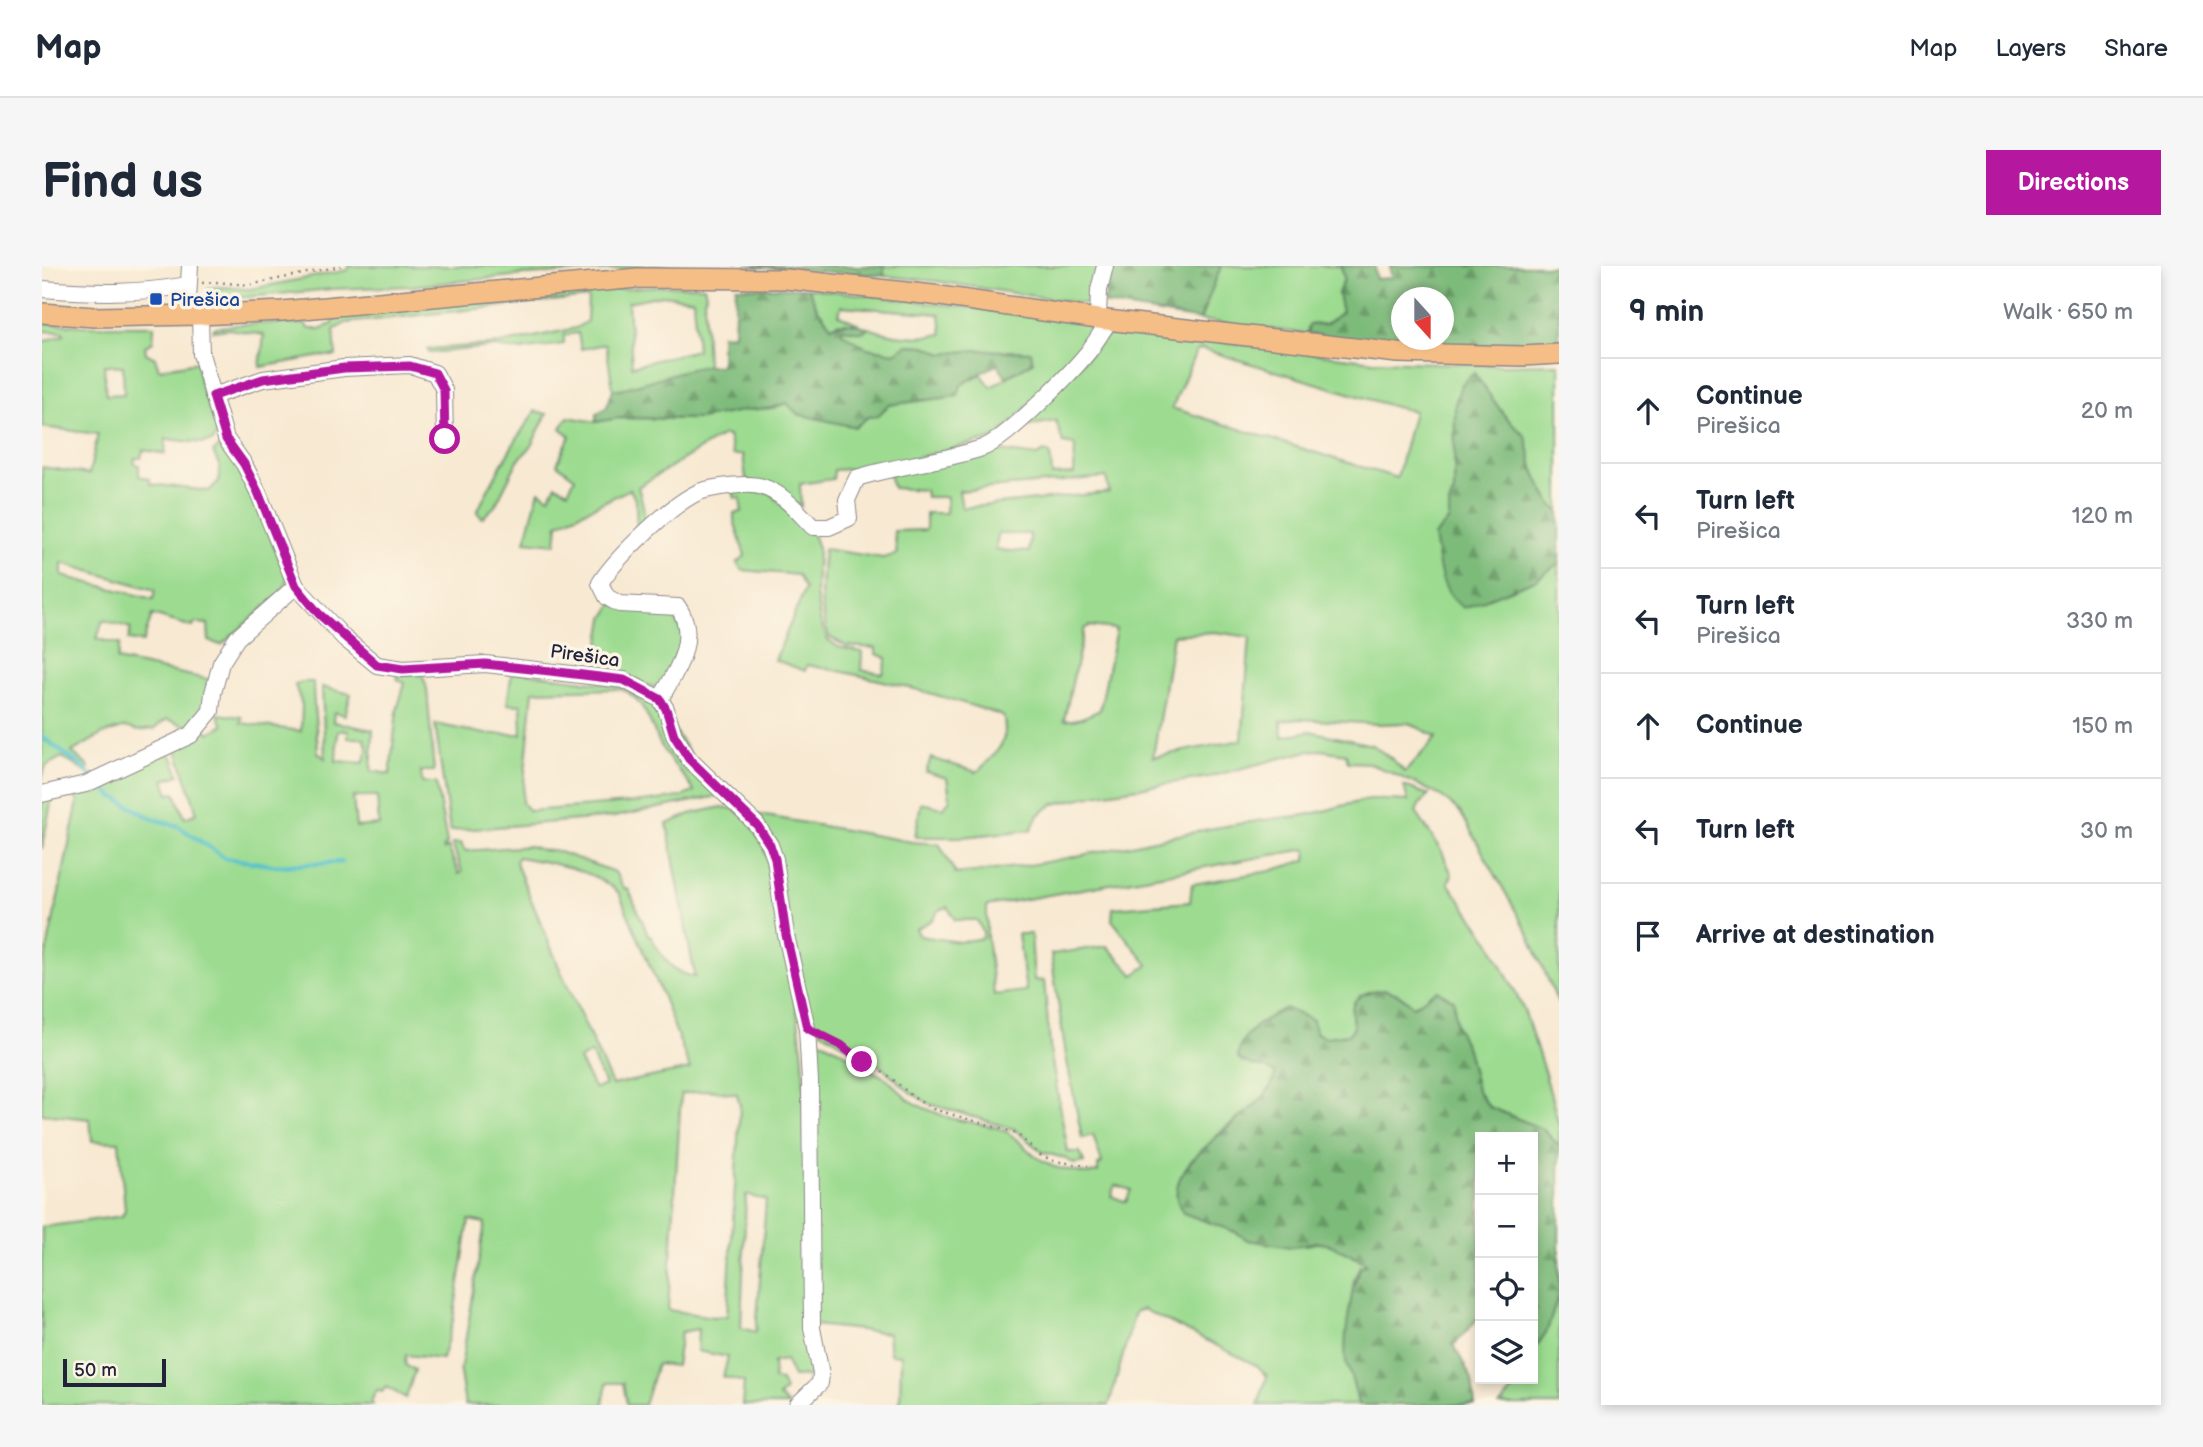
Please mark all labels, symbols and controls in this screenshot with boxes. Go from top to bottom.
text: Map [35,28,101,68]
text: Map [1909,34,1957,63]
text: Layers [1995,34,2066,63]
text: Share [2104,34,2168,63]
button: Directions [1986,150,2161,215]
text: Find us [42,153,203,212]
north arrow [1391,287,1454,350]
place label: Pirešica [170,289,240,312]
marker: Pirešica [148,291,164,307]
text: 9 min [1629,294,1704,330]
text: Walk · 650 m [2003,298,2133,326]
text: Continue [1696,381,1803,412]
icon: ahead [1629,392,1667,430]
text: 20 m [2081,397,2133,425]
text: Pirešica [1696,412,1781,440]
route start [429,423,460,454]
text: Turn left [1696,486,1795,517]
icon: left [1629,497,1667,535]
text: 120 m [2072,502,2133,530]
text: Pirešica [1696,517,1781,545]
text: Turn left [1696,591,1795,622]
icon: left [1629,602,1667,640]
text: 330 m [2066,607,2133,635]
text: Pirešica [1696,622,1781,650]
street label: Pirešica [549,640,621,673]
icon: ahead [1629,707,1667,745]
text: Continue [1696,710,1803,741]
text: 150 m [2072,712,2133,740]
icon: left [1629,812,1667,850]
text: Turn left [1696,815,1795,846]
text: 30 m [2080,817,2133,845]
icon: arrive [1629,917,1667,955]
text: Arrive at destination [1696,920,1935,951]
route end [846,1046,877,1077]
map controls [1475,1132,1538,1384]
button: + [1475,1132,1538,1195]
button: − [1475,1195,1538,1258]
button: locate [1475,1258,1538,1321]
button: layers [1475,1321,1538,1384]
scale bar [63,1356,166,1388]
text: 50 m [74,1359,117,1382]

